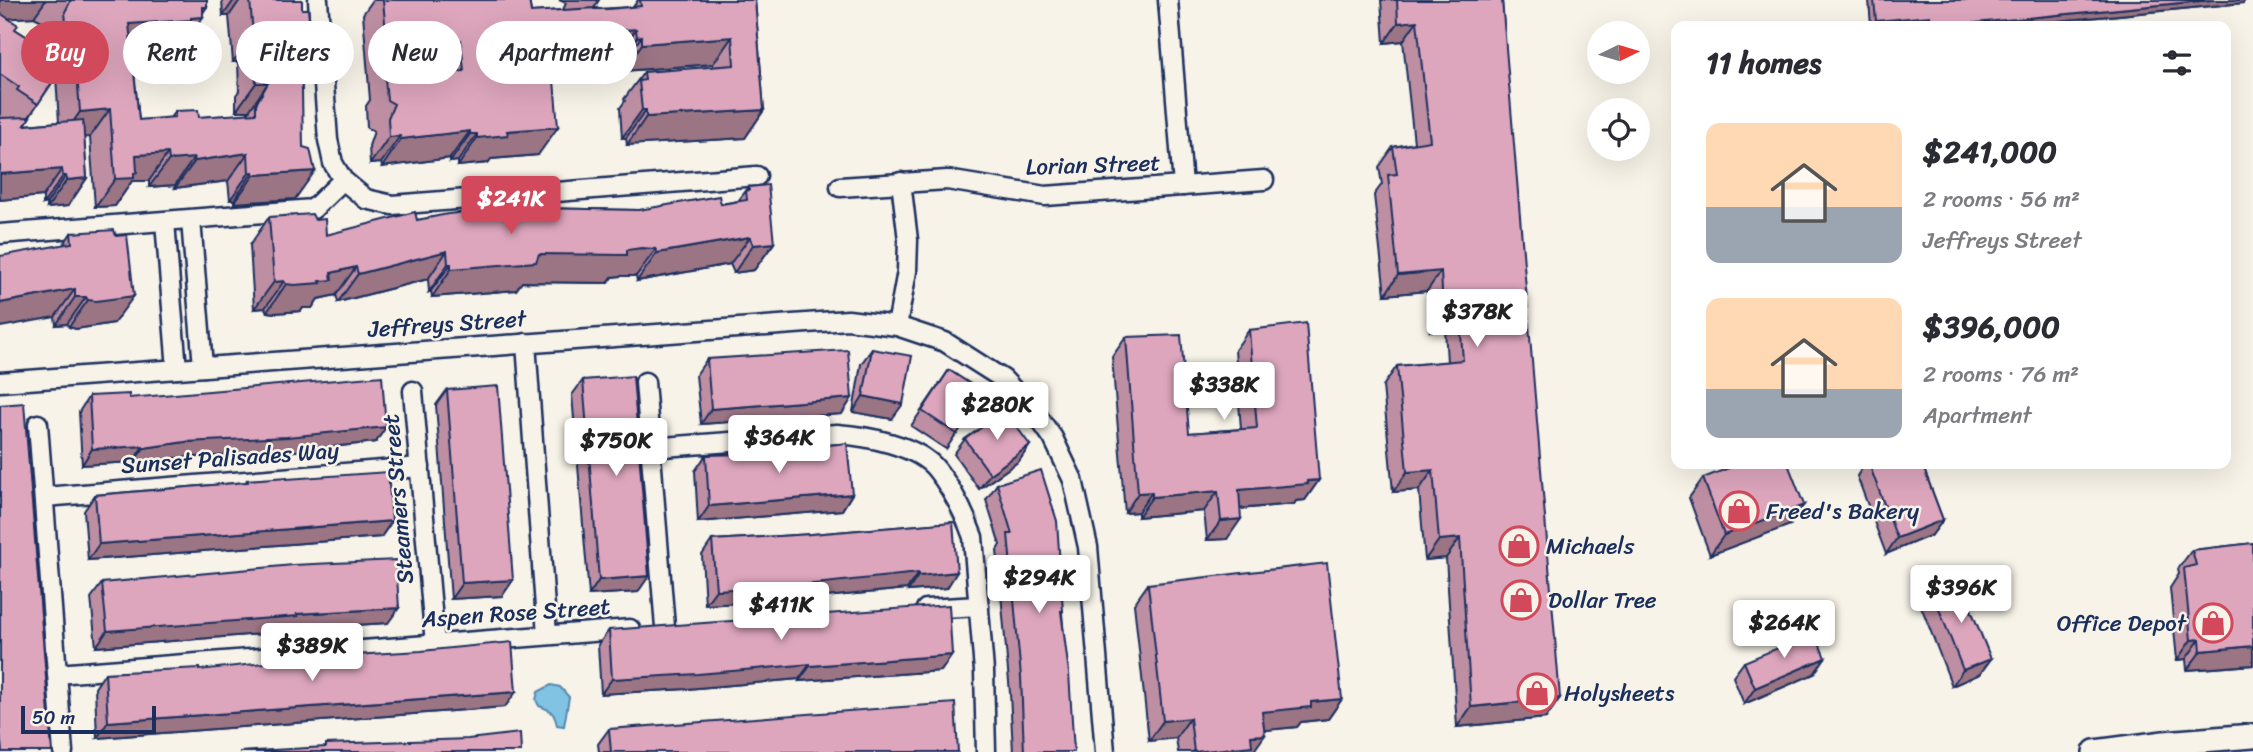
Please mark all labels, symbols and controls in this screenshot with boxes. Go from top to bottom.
chip: Buy [21,21,109,84]
chip: Rent [123,21,222,84]
chip: Filters [236,21,354,84]
chip: New [368,21,462,84]
chip: Apartment [476,21,637,84]
north arrow [1587,21,1650,84]
map controls [1587,21,1650,161]
text: 11 homes [1706,36,1821,90]
icon: filters [2158,44,2196,82]
button: locate [1587,98,1650,161]
text: $241,000 [1923,125,2057,179]
street label: Lorian Street [1025,142,1161,188]
icon: home [1762,151,1846,235]
pin: $241K [462,176,560,236]
text: $241K [478,178,544,219]
text: 2 rooms · 56 m² [1923,179,2080,220]
text: Jeffreys Street [1923,220,2081,261]
pin: $378K [1428,290,1526,349]
text: $378K [1442,291,1512,332]
street label: Jeffreys Street [366,298,529,350]
text: $396,000 [1923,300,2060,354]
icon: home [1762,326,1846,410]
text: 2 rooms · 76 m² [1923,354,2079,395]
pin: $338K [1175,362,1273,422]
text: $338K [1190,364,1258,405]
pin: $280K [948,382,1046,442]
text: $280K [961,384,1033,425]
text: Apartment [1923,395,2032,436]
street label: Steamers Street [370,412,426,586]
pin: $364K [730,416,828,475]
text: $364K [744,417,814,458]
pin: $750K [567,419,665,478]
text: $750K [580,420,652,461]
street label: Sunset Palisades Way [120,430,340,486]
shop icon: Freed's Bakery [1718,490,1760,532]
place label: Freed's Bakery [1766,491,1919,532]
shop icon: Michaels [1498,525,1540,567]
place label: Michaels [1546,526,1635,567]
pin: $294K [990,556,1088,615]
text: $294K [1003,557,1075,598]
pin: $396K [1912,566,2010,625]
text: $396K [1926,567,1996,608]
shop icon: Dollar Tree [1500,579,1542,621]
place label: Dollar Tree [1548,580,1657,621]
pin: $411K [732,582,830,642]
text: $411K [749,584,813,625]
street label: Aspen Rose Street [419,586,612,640]
pin: $264K [1735,600,1833,660]
text: $264K [1749,602,1819,643]
shop icon: Office Depot [2192,602,2234,644]
place label: Office Depot [2057,603,2188,644]
pin: $389K [263,624,361,683]
text: $389K [277,625,347,666]
shop icon: Holysheets [1516,672,1558,714]
place label: Holysheets [1564,673,1675,714]
text: 50 m [32,701,75,734]
scale bar [21,703,156,735]

